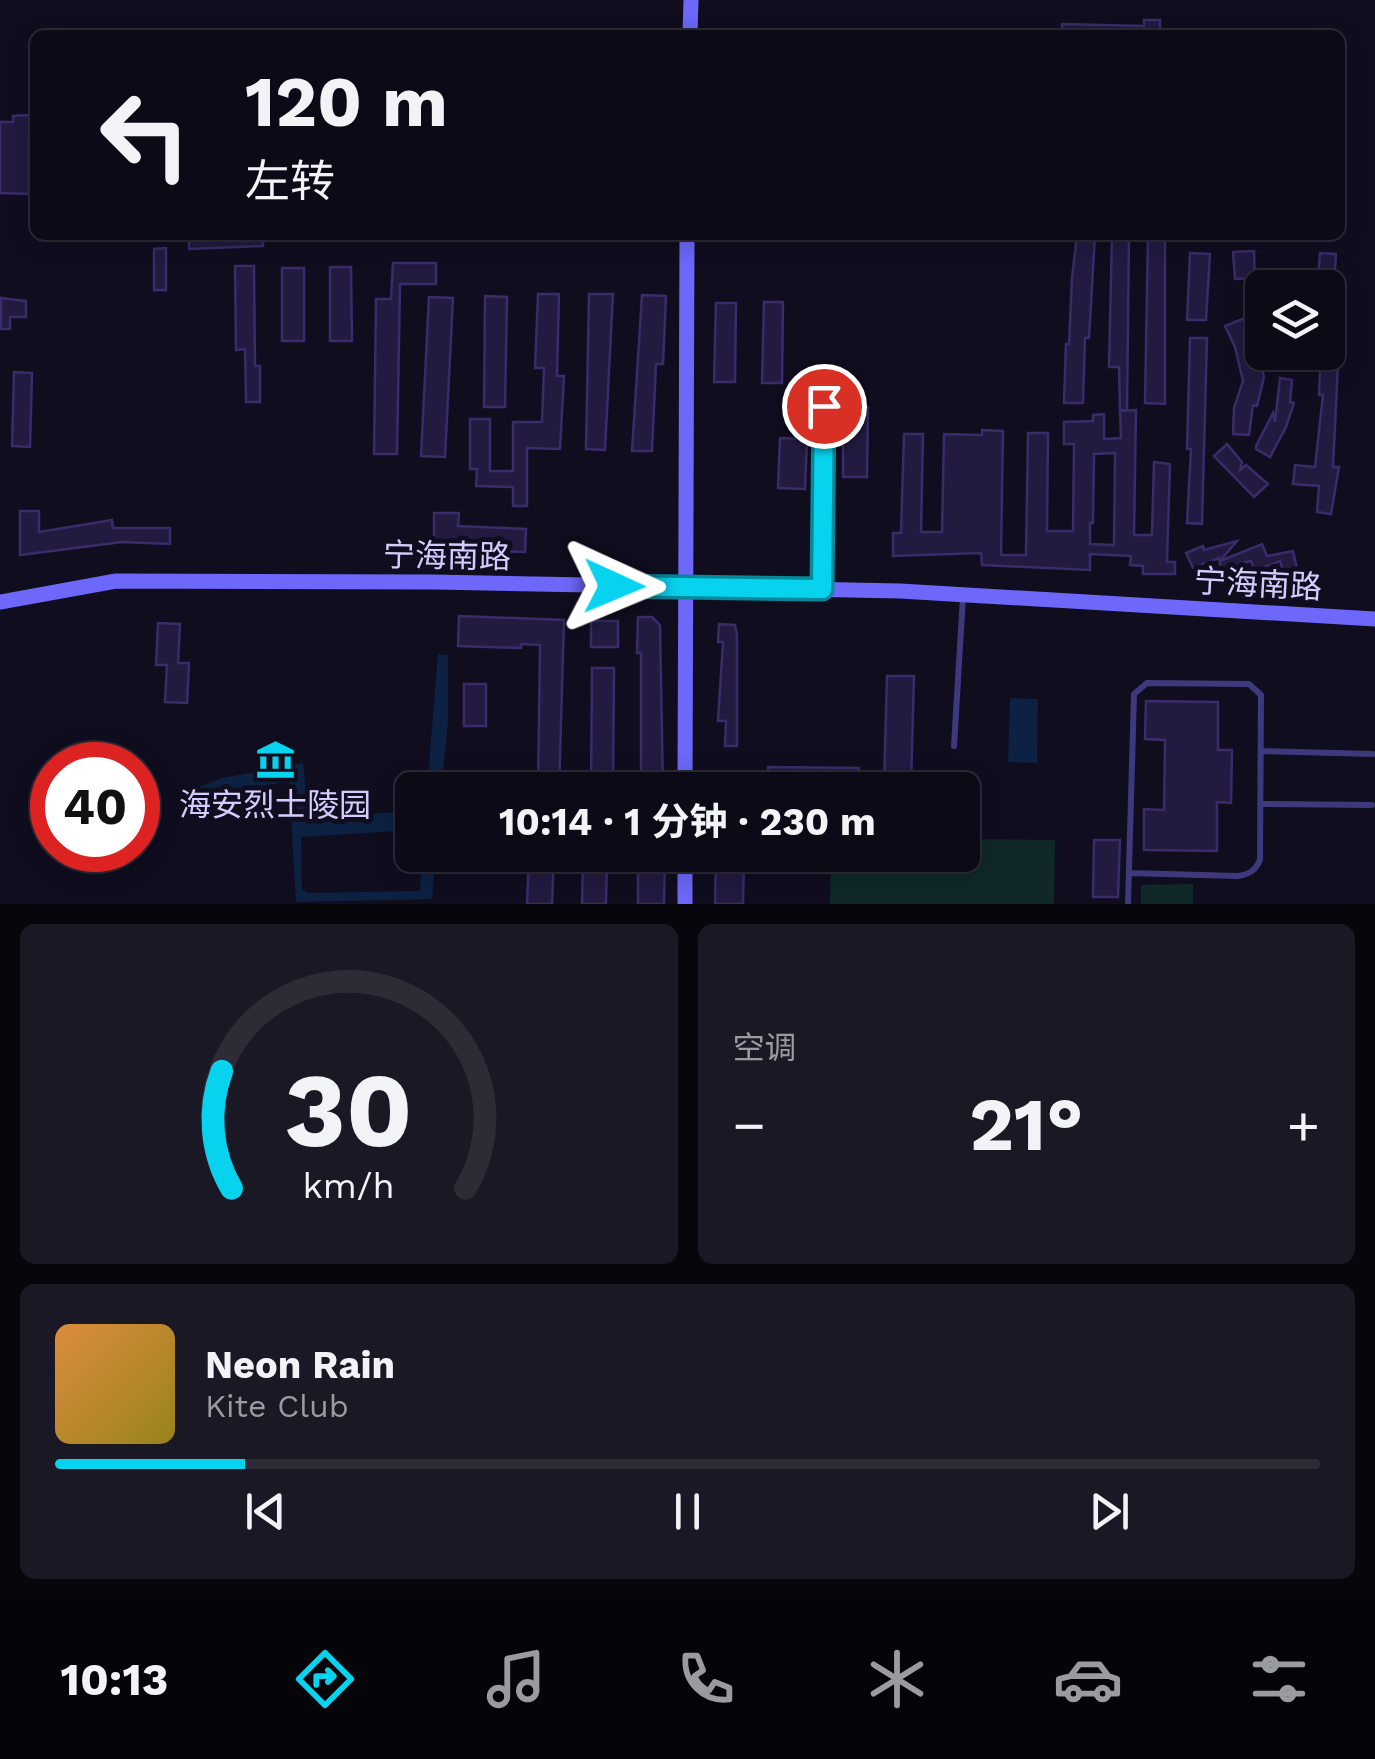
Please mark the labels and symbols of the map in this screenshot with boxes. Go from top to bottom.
pin [782,364,867,449]
position arrow [562,534,666,638]
street label: 宁海南路 [383,536,511,576]
street label: 宁海南路 [1193,562,1323,606]
museum icon: 海安烈士陵园 [254,739,296,781]
speed limit sign: 40 [30,742,160,872]
place label: 海安烈士陵园 [179,786,371,824]

